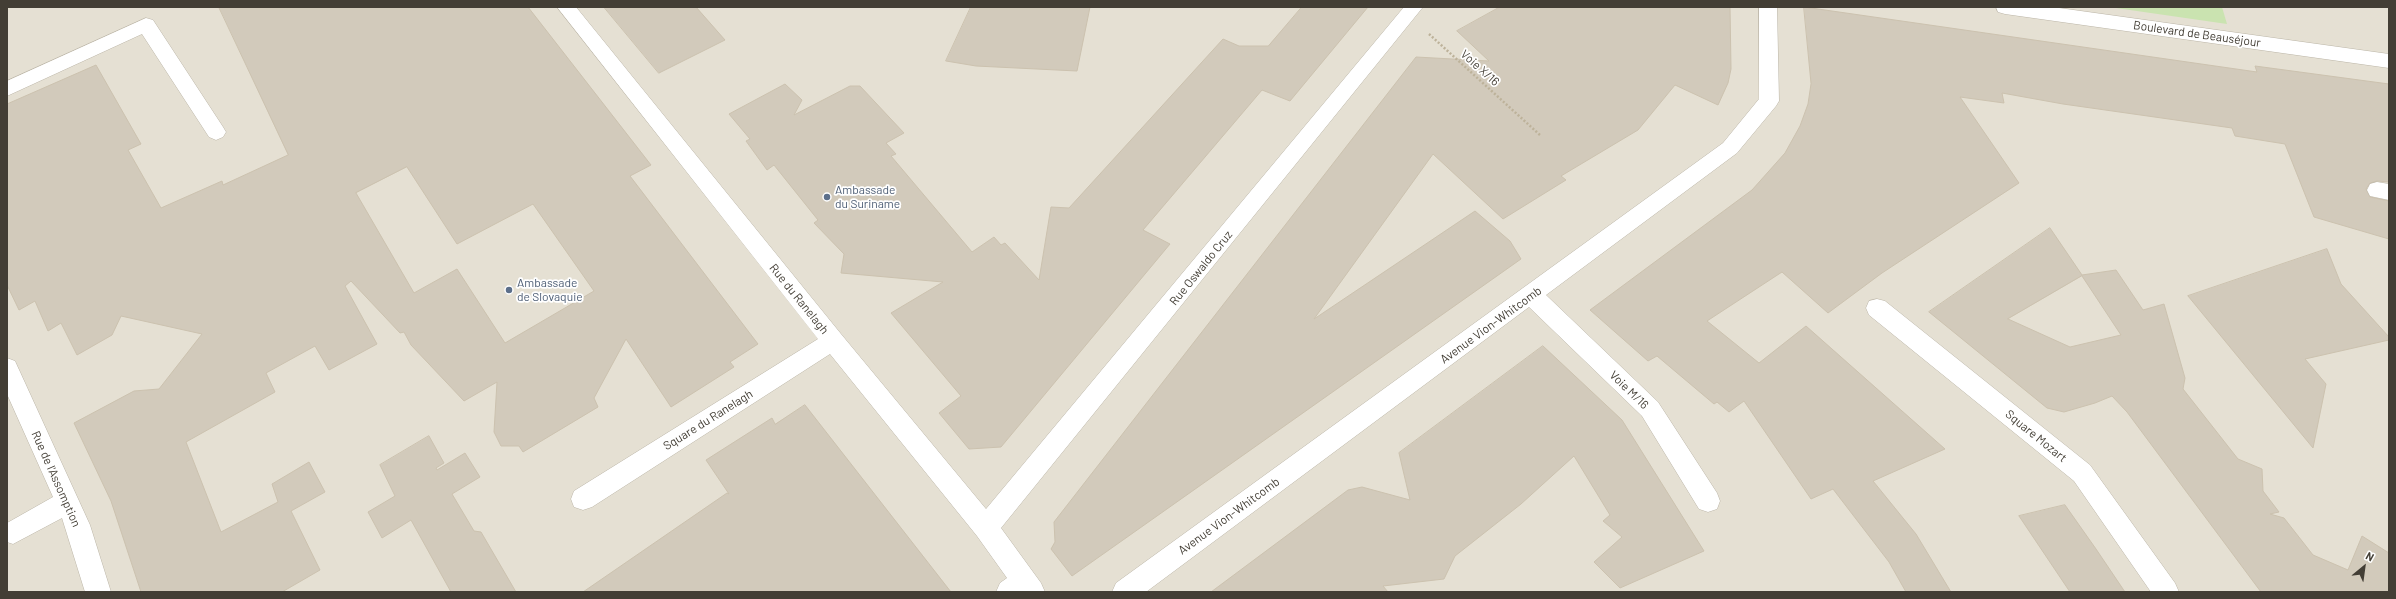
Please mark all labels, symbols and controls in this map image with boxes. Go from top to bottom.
street label: Boulevard de Beauséjour [2132,18,2262,50]
street label: Voie X/16 [1458,47,1502,89]
place label: Ambassade du Suriname [835,183,900,211]
marker: Ambassade du Suriname [822,192,832,202]
street label: Rue Oswaldo Cruz [1167,228,1235,308]
street label: Rue du Ranelagh [766,261,832,337]
place label: Ambassade de Slovaquie [517,276,583,304]
street label: Avenue Vion-Whitcomb [1438,283,1544,367]
marker: Ambassade de Slovaquie [504,285,514,295]
street label: Voie M/16 [1607,368,1651,412]
street label: Square du Ranelagh [661,387,755,453]
street label: Square Mozart [2002,407,2070,465]
street label: Rue de l'Assomption [28,429,84,529]
street label: Avenue Vion-Whitcomb [1176,474,1282,558]
north arrow [2344,547,2384,587]
text: N [2364,549,2376,564]

